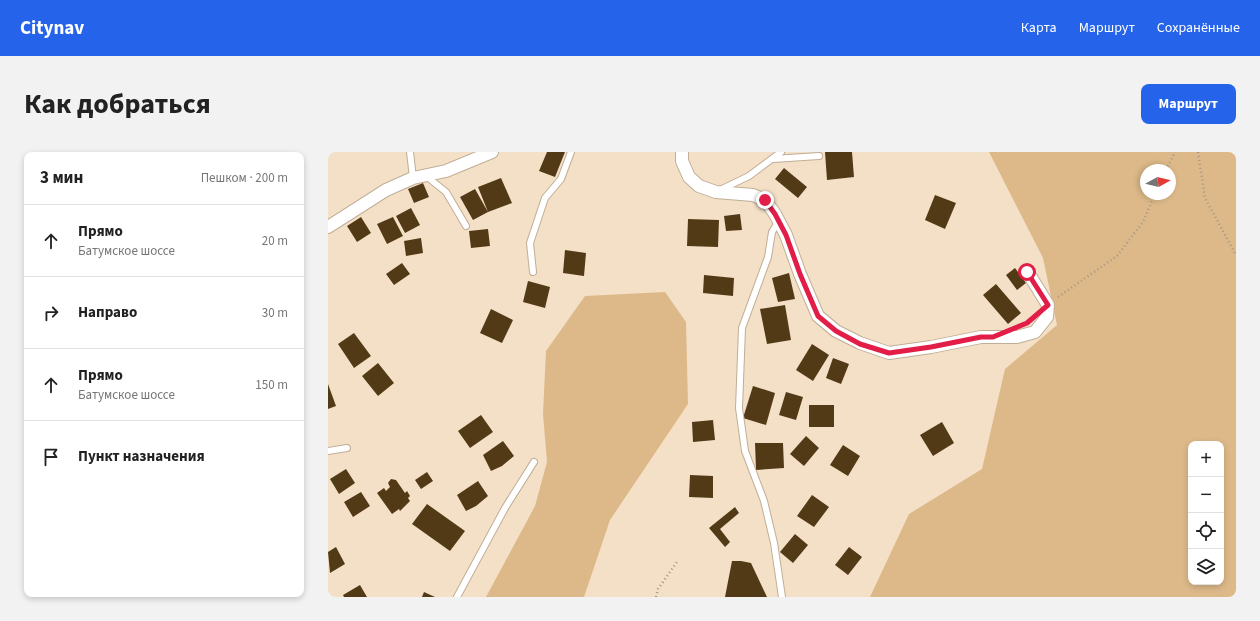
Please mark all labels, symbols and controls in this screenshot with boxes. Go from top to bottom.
text: Citynav [20,15,84,42]
text: Карта [1021,18,1057,38]
text: Маршрут [1079,18,1135,38]
text: Сохранённые [1157,18,1240,38]
text: Как добраться [24,84,211,124]
button: Маршрут [1141,84,1236,124]
north arrow [1140,164,1176,200]
text: 3 мин [40,166,83,190]
text: Пешком · 200 m [201,169,288,187]
route end [756,191,774,209]
text: Прямо [78,221,123,242]
icon: ahead [40,230,62,252]
text: 20 m [262,232,288,250]
text: Батумское шоссе [78,242,175,260]
route start [1018,263,1036,281]
icon: right [40,302,62,324]
text: Направо [78,302,137,323]
text: 30 m [262,304,288,322]
text: Прямо [78,365,123,386]
icon: ahead [40,374,62,396]
text: 150 m [255,376,288,394]
text: Батумское шоссе [78,386,175,404]
map controls [1188,441,1224,585]
button: + [1188,441,1224,477]
icon: arrive [40,446,62,468]
text: Пункт назначения [78,446,205,467]
button: − [1188,477,1224,513]
button: locate [1188,513,1224,549]
button: layers [1188,549,1224,585]

